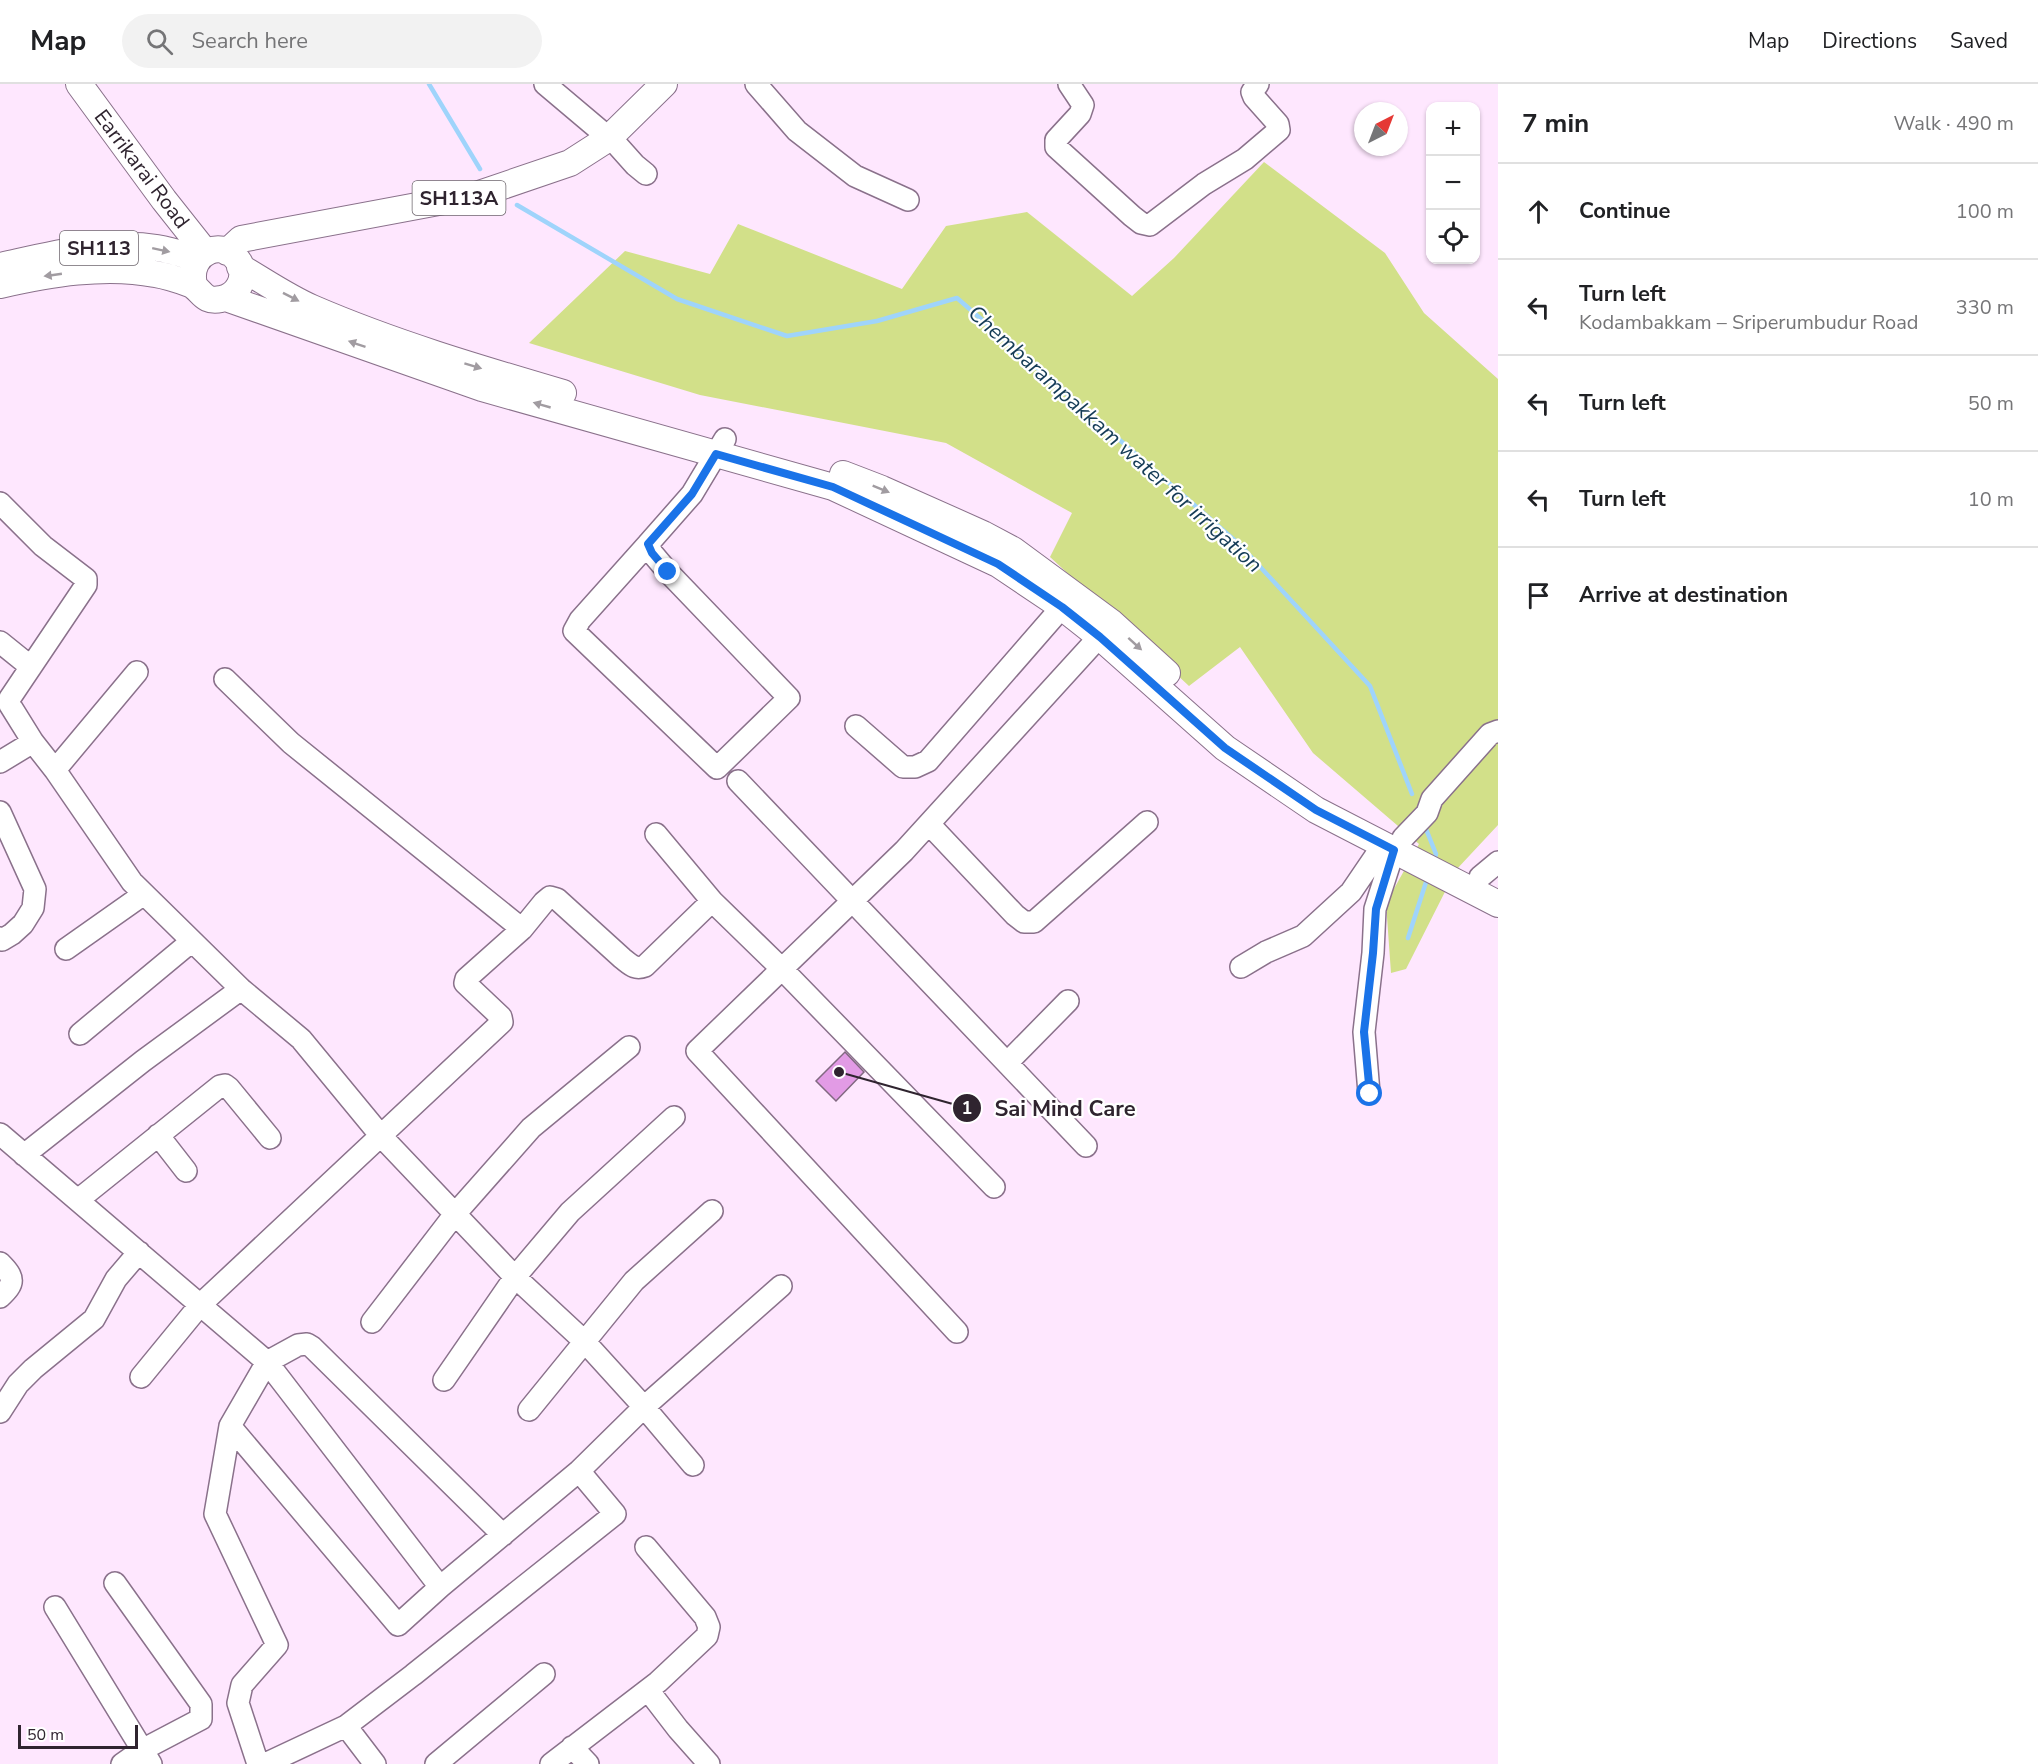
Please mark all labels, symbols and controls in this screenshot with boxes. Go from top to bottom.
search box [122,14,542,68]
text: Map [30,22,86,60]
icon: search [143,25,176,58]
text: Search here [191,26,308,56]
text: Map [1748,27,1789,55]
text: Directions [1822,27,1917,55]
text: Saved [1950,27,2008,55]
north arrow [1354,102,1408,156]
map controls [1426,102,1480,264]
button: + [1426,102,1480,156]
street label: Earrikarai Road [88,104,196,234]
text: 7 min [1522,106,1589,141]
text: Walk · 490 m [1894,110,2014,137]
button: − [1426,156,1480,210]
road number: SH113A [412,181,506,215]
icon: ahead [1522,195,1555,228]
text: Continue [1579,196,1670,226]
text: 100 m [1956,198,2014,225]
button: locate [1426,210,1480,264]
road number: SH113 [60,231,138,265]
one-way arrow [152,246,171,255]
one-way arrow [44,271,63,280]
text: Turn left [1579,279,1666,309]
icon: left [1522,291,1555,324]
one-way arrow [282,292,299,302]
text: 330 m [1956,294,2014,321]
water label: Chembarampakkam water for irrigation [961,298,1269,580]
text: Kodambakkam – Sriperumbudur Road [1579,309,1918,336]
one-way arrow [348,339,366,349]
one-way arrow [464,362,482,371]
icon: left [1522,387,1555,420]
text: Turn left [1579,388,1666,418]
text: 50 m [1968,390,2014,417]
one-way arrow [533,400,551,409]
icon: left [1522,483,1555,516]
one-way arrow [872,484,890,494]
text: Turn left [1579,484,1666,514]
text: 10 m [1968,486,2014,513]
route end [654,558,680,584]
icon: arrive [1522,579,1555,612]
text: Arrive at destination [1579,580,1788,610]
one-way arrow [1127,637,1142,650]
route start [1356,1080,1382,1106]
callout: Sai Mind Care [952,1088,1148,1128]
text: Sai Mind Care [994,1094,1136,1124]
text: 1 [962,1096,972,1120]
scale bar [18,1722,138,1750]
text: 50 m [27,1724,64,1746]

